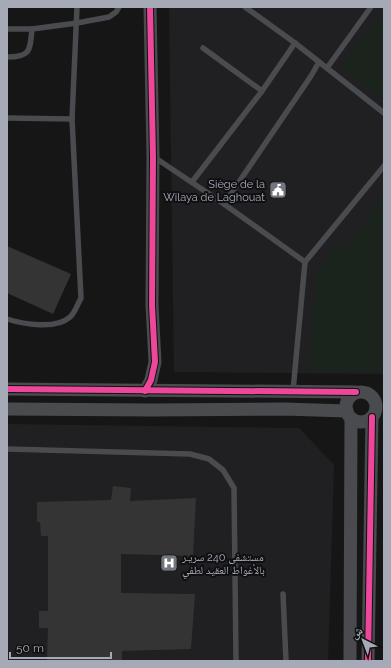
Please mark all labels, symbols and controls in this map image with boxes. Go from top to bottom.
place label: Siège de la Wilaya de Laghouat [163,178,265,204]
public building icon: Siège de la Wilaya de Laghouat [268,180,288,200]
place label: مستشفى 240 سريـر بالأغواط العقيد لطفي [181,551,265,579]
hospital icon: مستشفى 240 سريـر بالأغواط العقيد لطفي [159,553,179,573]
north arrow [343,620,383,660]
text: ش [348,624,366,642]
scale bar [10,634,111,660]
text: 50 m [16,641,44,655]

